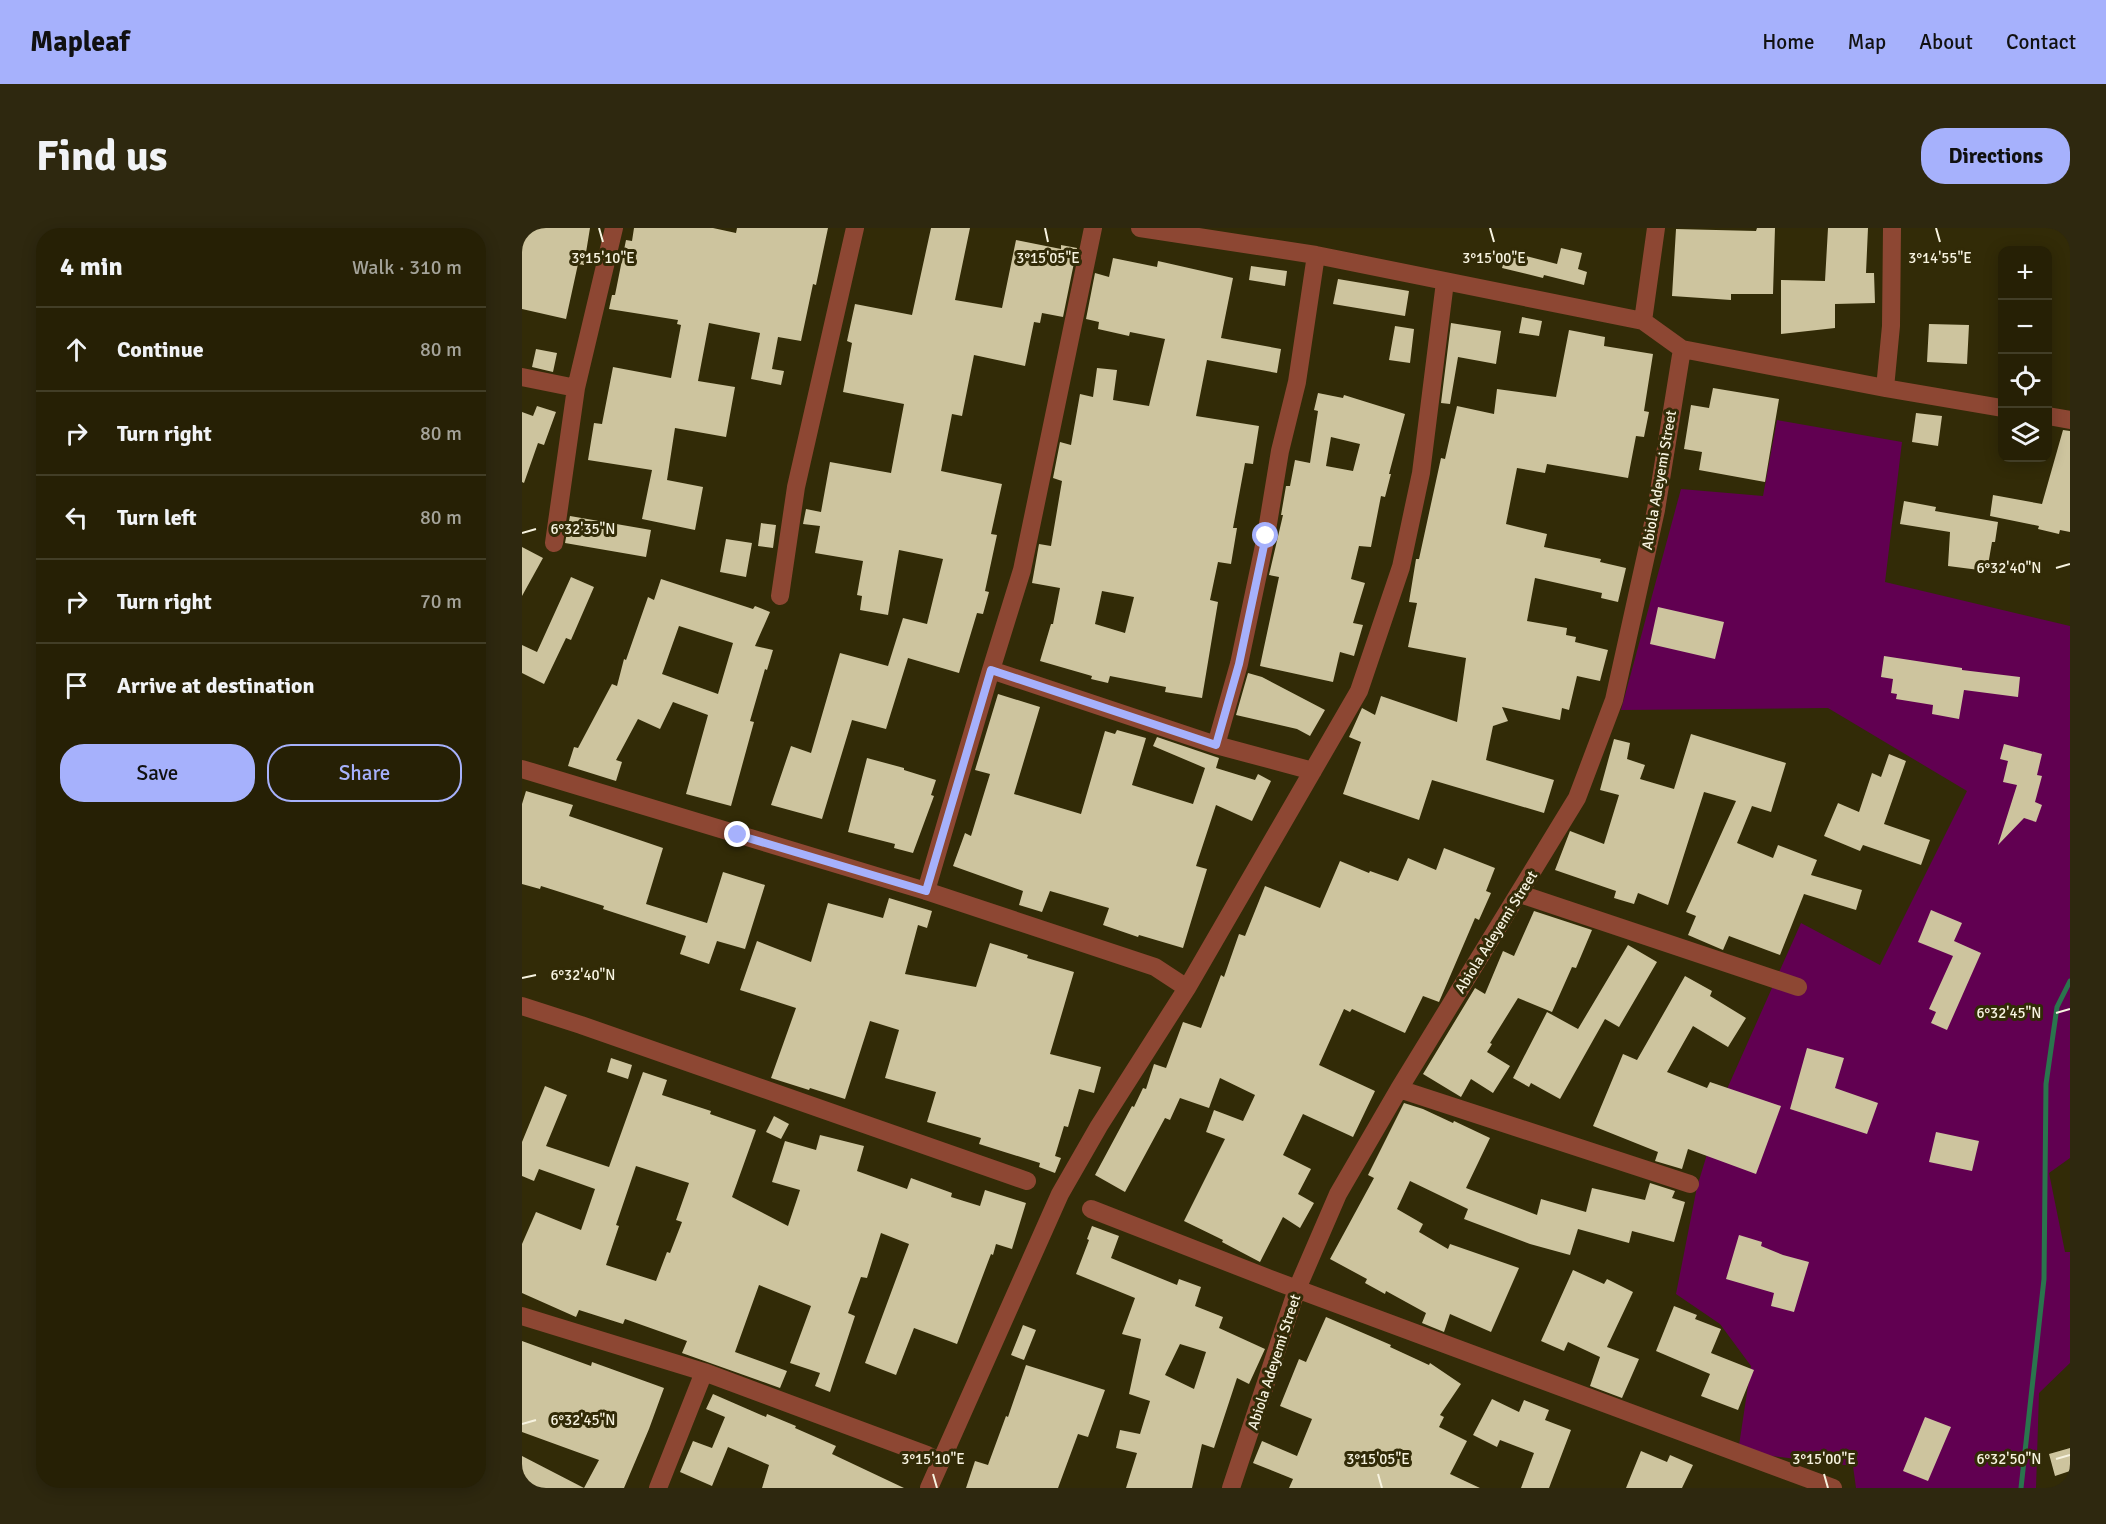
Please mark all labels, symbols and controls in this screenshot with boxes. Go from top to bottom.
text: Mapleaf [30,25,130,59]
text: Home [1762,29,1815,55]
text: Map [1848,29,1886,55]
text: About [1919,29,1973,55]
text: Contact [2006,29,2076,55]
button: Directions [1921,128,2070,184]
text: Find us [36,131,167,182]
map controls [1998,246,2052,462]
button: + [1998,246,2052,300]
text: 3°15'10"E [571,249,635,267]
text: 3°15'05"E [1016,249,1080,267]
text: 3°15'00"E [1462,249,1526,267]
text: 3°14'55"E [1908,249,1972,267]
text: 4 min [60,251,123,283]
text: Walk · 310 m [352,255,462,280]
button: − [1998,300,2052,354]
icon: ahead [60,333,93,366]
text: Continue [117,336,204,363]
text: 80 m [420,337,462,362]
button: locate [1998,354,2052,408]
button: layers [1998,408,2052,462]
street label: Abiola Adeyemi Street [1638,409,1680,551]
icon: right [60,417,93,450]
text: Turn right [117,420,212,447]
text: 80 m [420,421,462,446]
icon: left [60,501,93,534]
text: Turn left [117,504,197,531]
text: 80 m [420,505,462,530]
text: 6°32'35"N [550,520,616,538]
route start [1252,522,1278,548]
text: 6°32'40"N [1976,559,2042,577]
icon: right [60,585,93,618]
text: Turn right [117,588,212,615]
text: 70 m [420,589,462,614]
icon: arrive [60,669,93,702]
text: Arrive at destination [117,672,314,699]
button: Save [60,744,255,802]
button: Share [267,744,462,802]
route end [724,821,750,847]
street label: Abiola Adeyemi Street [1451,867,1541,997]
text: 6°32'40"N [550,966,616,984]
text: 6°32'45"N [1976,1004,2042,1022]
street label: Abiola Adeyemi Street [1244,1292,1304,1432]
text: 6°32'45"N [550,1411,616,1429]
text: 3°15'10"E [901,1450,965,1468]
text: 3°15'05"E [1346,1450,1410,1468]
text: 3°15'00"E [1792,1450,1856,1468]
text: 6°32'50"N [1976,1450,2042,1468]

